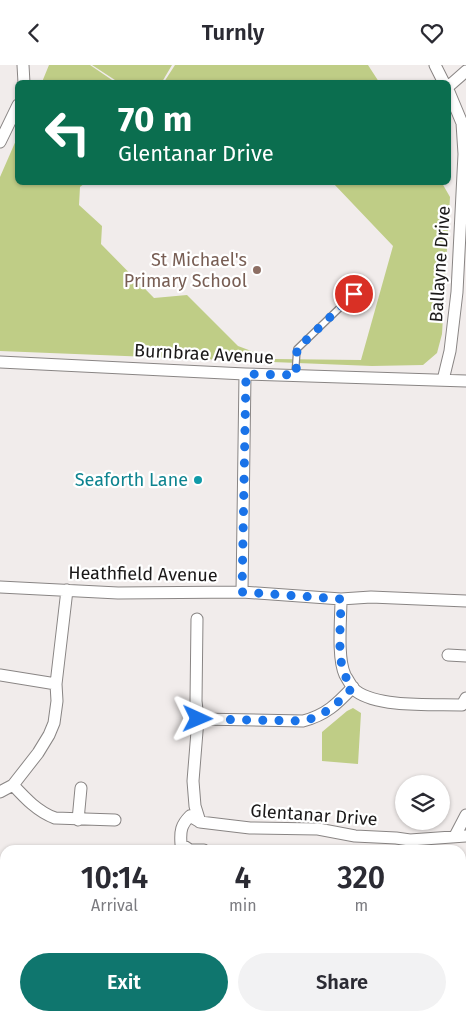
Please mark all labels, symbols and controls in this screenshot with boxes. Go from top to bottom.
icon: back [20,19,48,47]
text: Turnly [202,19,264,46]
icon: heart [418,19,446,47]
text: 70 m [118,98,192,140]
icon: left [35,100,100,165]
text: Glentanar Drive [118,140,274,167]
street label: Ballayne Drive [425,205,455,323]
place label: St Michael's Primary School [124,249,247,292]
marker: St Michael's Primary School [251,264,263,276]
pin [333,273,375,315]
icon: arrive [340,280,368,308]
street label: Burnbrae Avenue [133,339,275,369]
place label: Seaforth Lane [75,469,188,491]
marker: Seaforth Lane [192,474,204,486]
street label: Heathfield Avenue [68,562,218,586]
position arrow [171,692,223,744]
map controls [395,775,450,830]
button: layers [395,775,450,830]
street label: Glentanar Drive [250,800,378,830]
text: 10:14 [81,860,148,896]
text: 4 [234,860,251,896]
text: 320 [337,860,385,896]
text: Arrival [91,896,138,915]
text: min [229,896,257,915]
text: m [354,896,368,915]
button: Exit [20,953,228,1011]
button: Share [238,953,446,1011]

